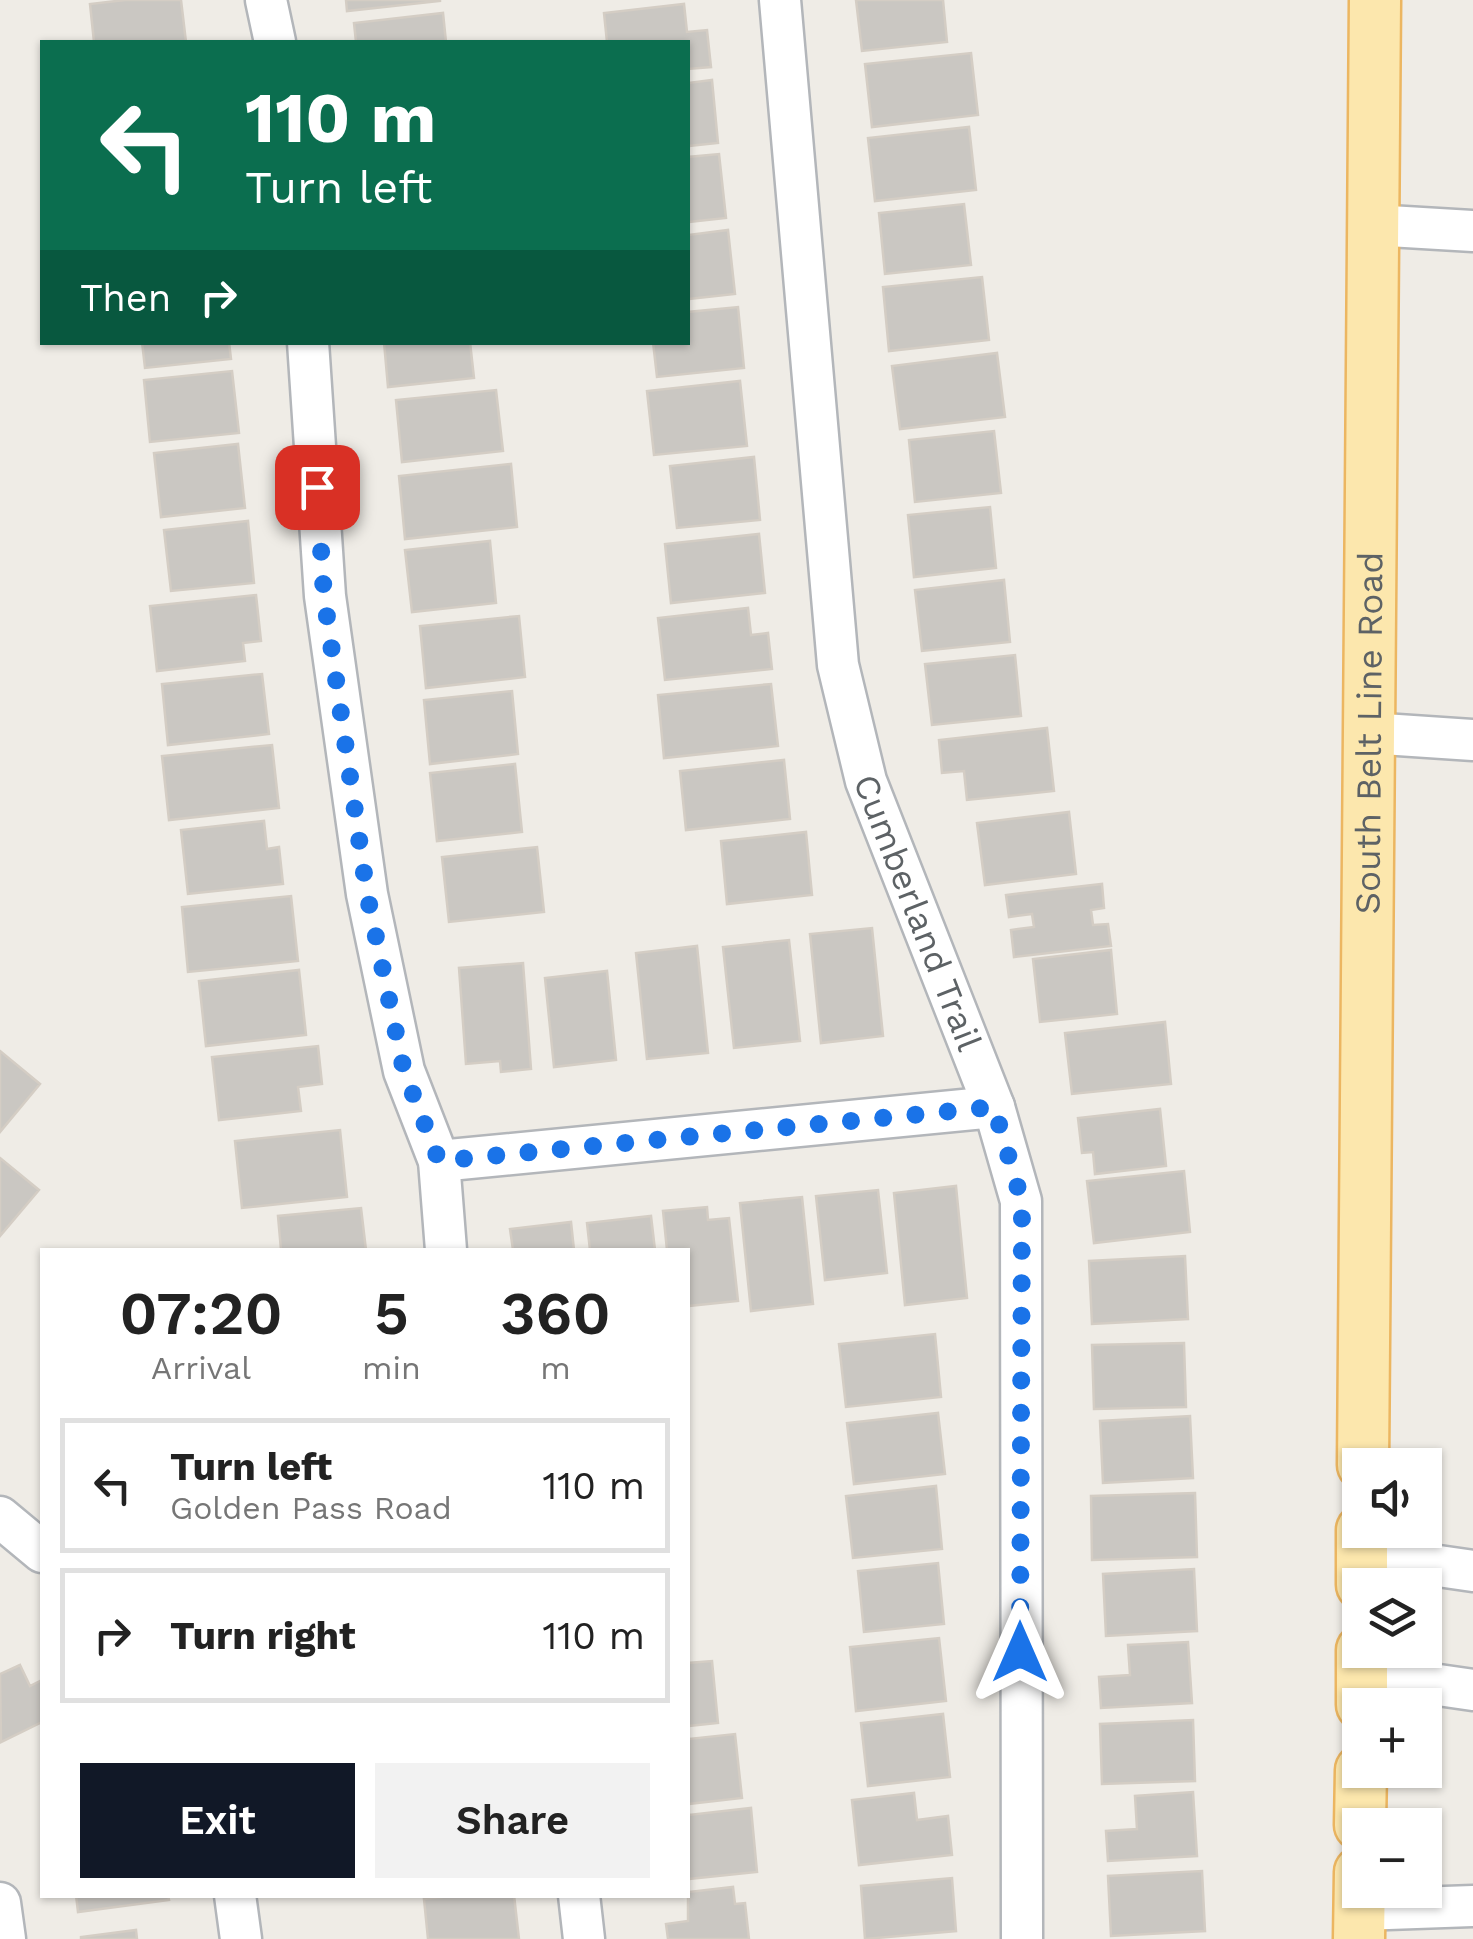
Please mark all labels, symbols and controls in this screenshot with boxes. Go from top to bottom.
text: 110 m [245,77,436,159]
icon: left [80,80,210,210]
text: Turn left [245,161,432,214]
icon: right [191,270,246,325]
text: Then [80,276,171,320]
pin [275,445,360,530]
icon: arrive [290,460,345,515]
street label: South Belt Line Road [1347,552,1391,914]
street label: Cumberland Trail [845,768,991,1057]
text: 07:20 [119,1278,283,1349]
text: 5 [374,1278,409,1349]
text: 360 [500,1278,611,1349]
text: Arrival [151,1349,251,1387]
text: min [362,1349,421,1387]
text: m [540,1349,571,1387]
text: Turn left [170,1445,332,1489]
map controls [1342,1448,1442,1908]
button: sound [1342,1448,1442,1548]
icon: left [85,1458,140,1513]
text: 110 m [543,1464,645,1508]
text: Golden Pass Road [170,1489,452,1527]
button: layers [1342,1568,1442,1668]
position arrow [968,1600,1072,1704]
icon: right [85,1608,140,1663]
text: Turn right [170,1614,356,1658]
text: 110 m [543,1614,645,1658]
button: + [1342,1688,1442,1788]
button: Exit [80,1763,355,1878]
button: Share [375,1763,650,1878]
button: − [1342,1808,1442,1908]

